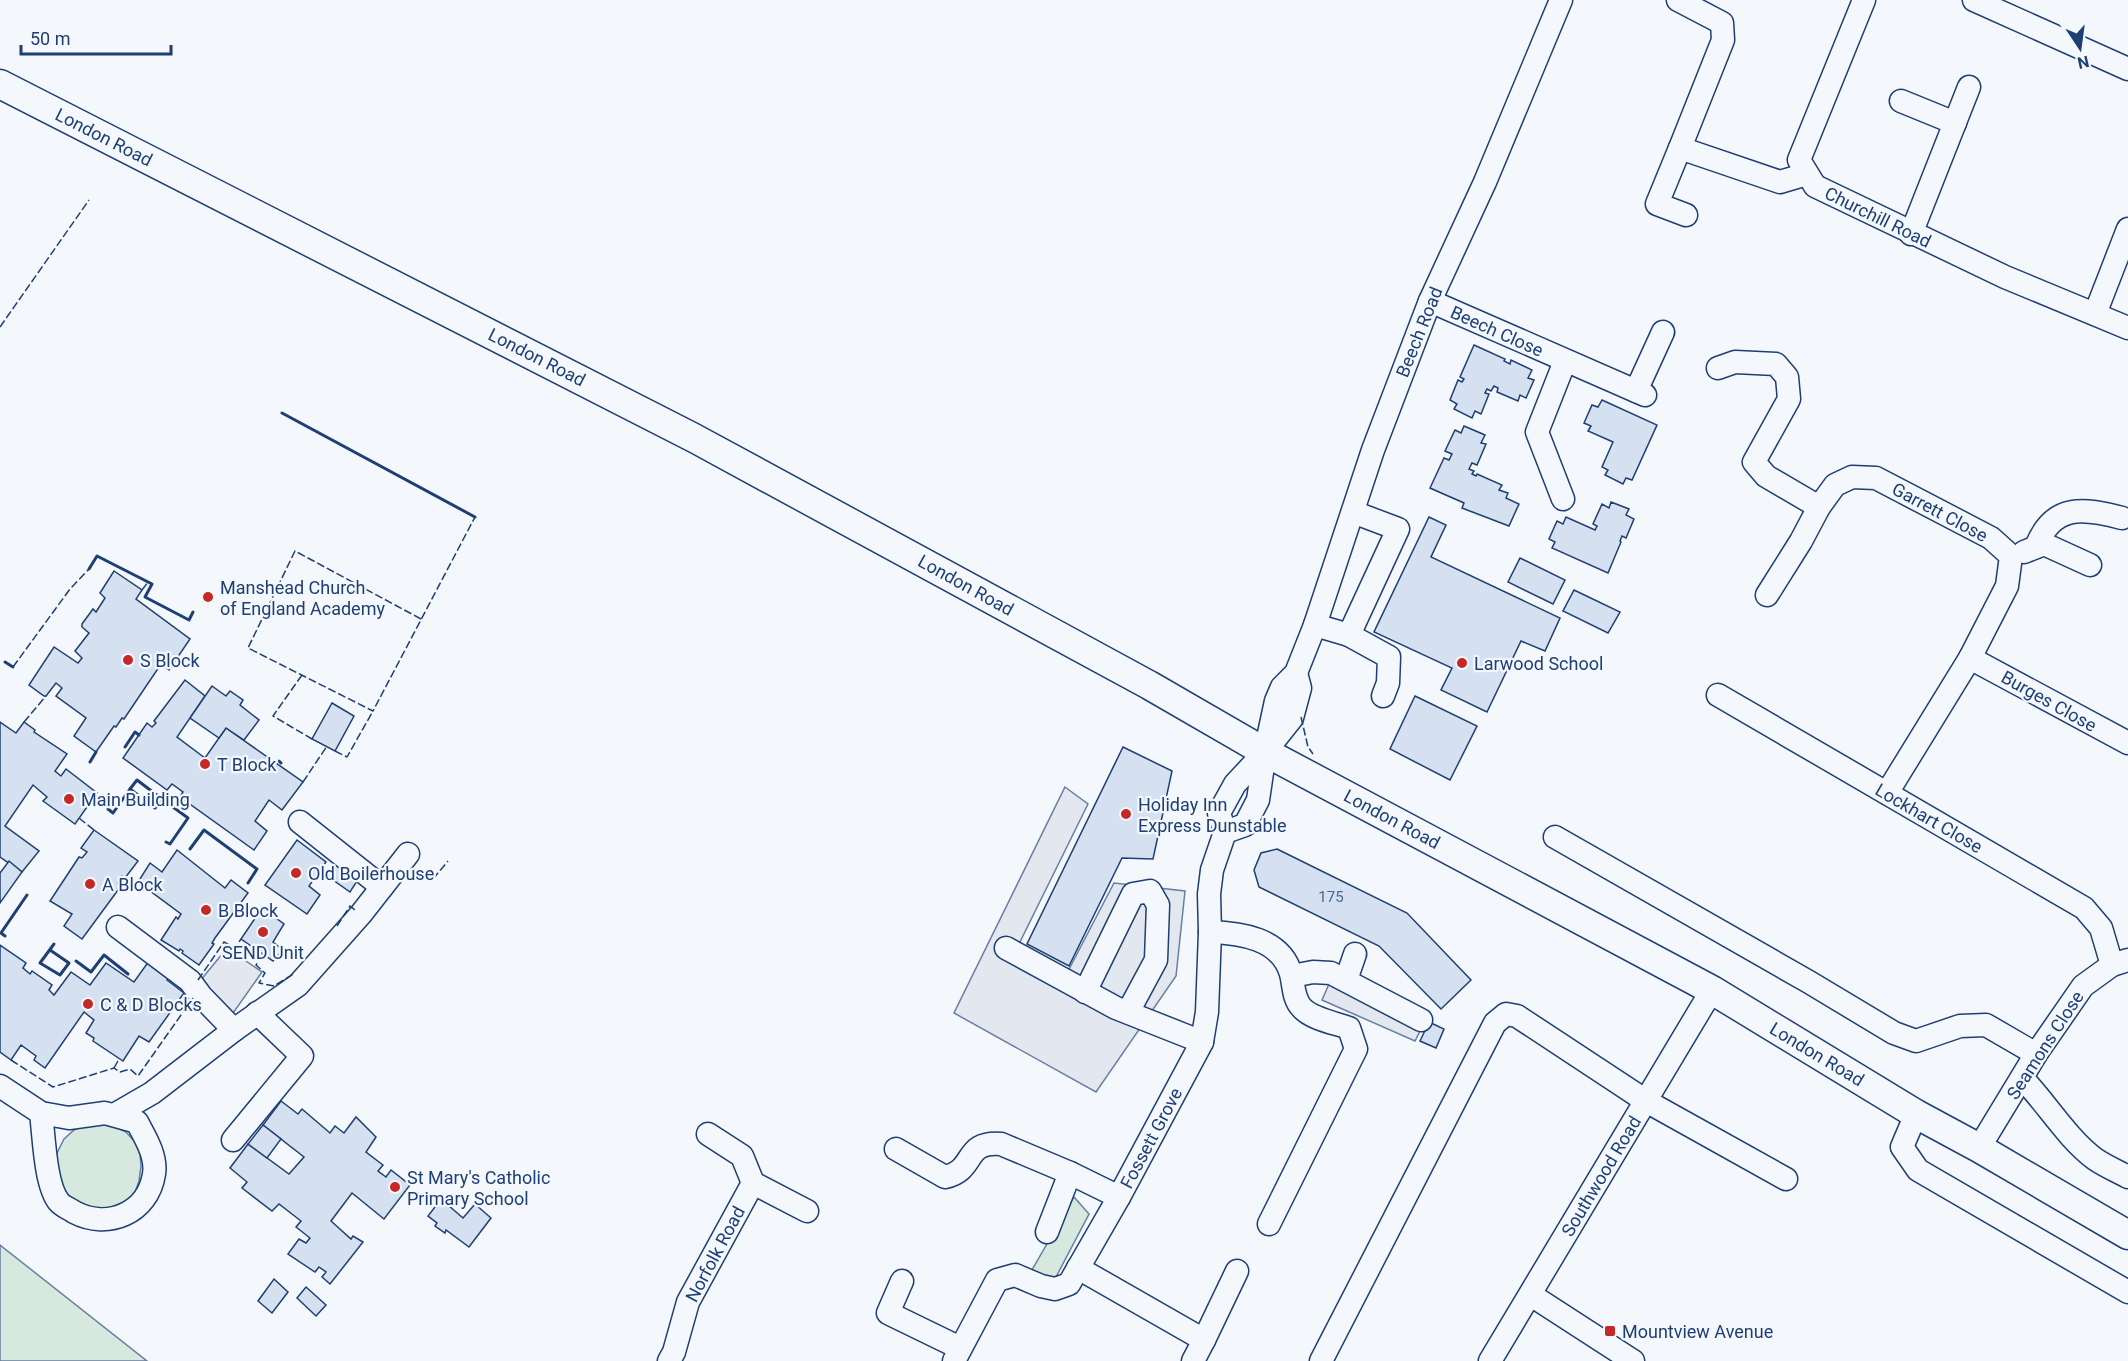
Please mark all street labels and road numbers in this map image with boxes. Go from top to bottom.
street label: London Road [52,104,156,170]
street label: Churchill Road [1821,182,1935,252]
street label: Beech Road [1391,284,1447,380]
street label: Beech Close [1447,301,1547,361]
street label: London Road [485,324,589,390]
street label: Garrett Close [1889,478,1991,546]
street label: London Road [915,550,1017,620]
street label: Burges Close [1998,666,2100,736]
street label: Lockhart Close [1872,779,1986,857]
street label: London Road [1340,785,1444,853]
street label: Seamons Close [2002,987,2088,1103]
street label: London Road [1766,1018,1868,1090]
street label: Fossett Grove [1116,1084,1186,1192]
street label: Southwood Road [1557,1112,1645,1240]
street label: Norfolk Road [681,1203,749,1305]

